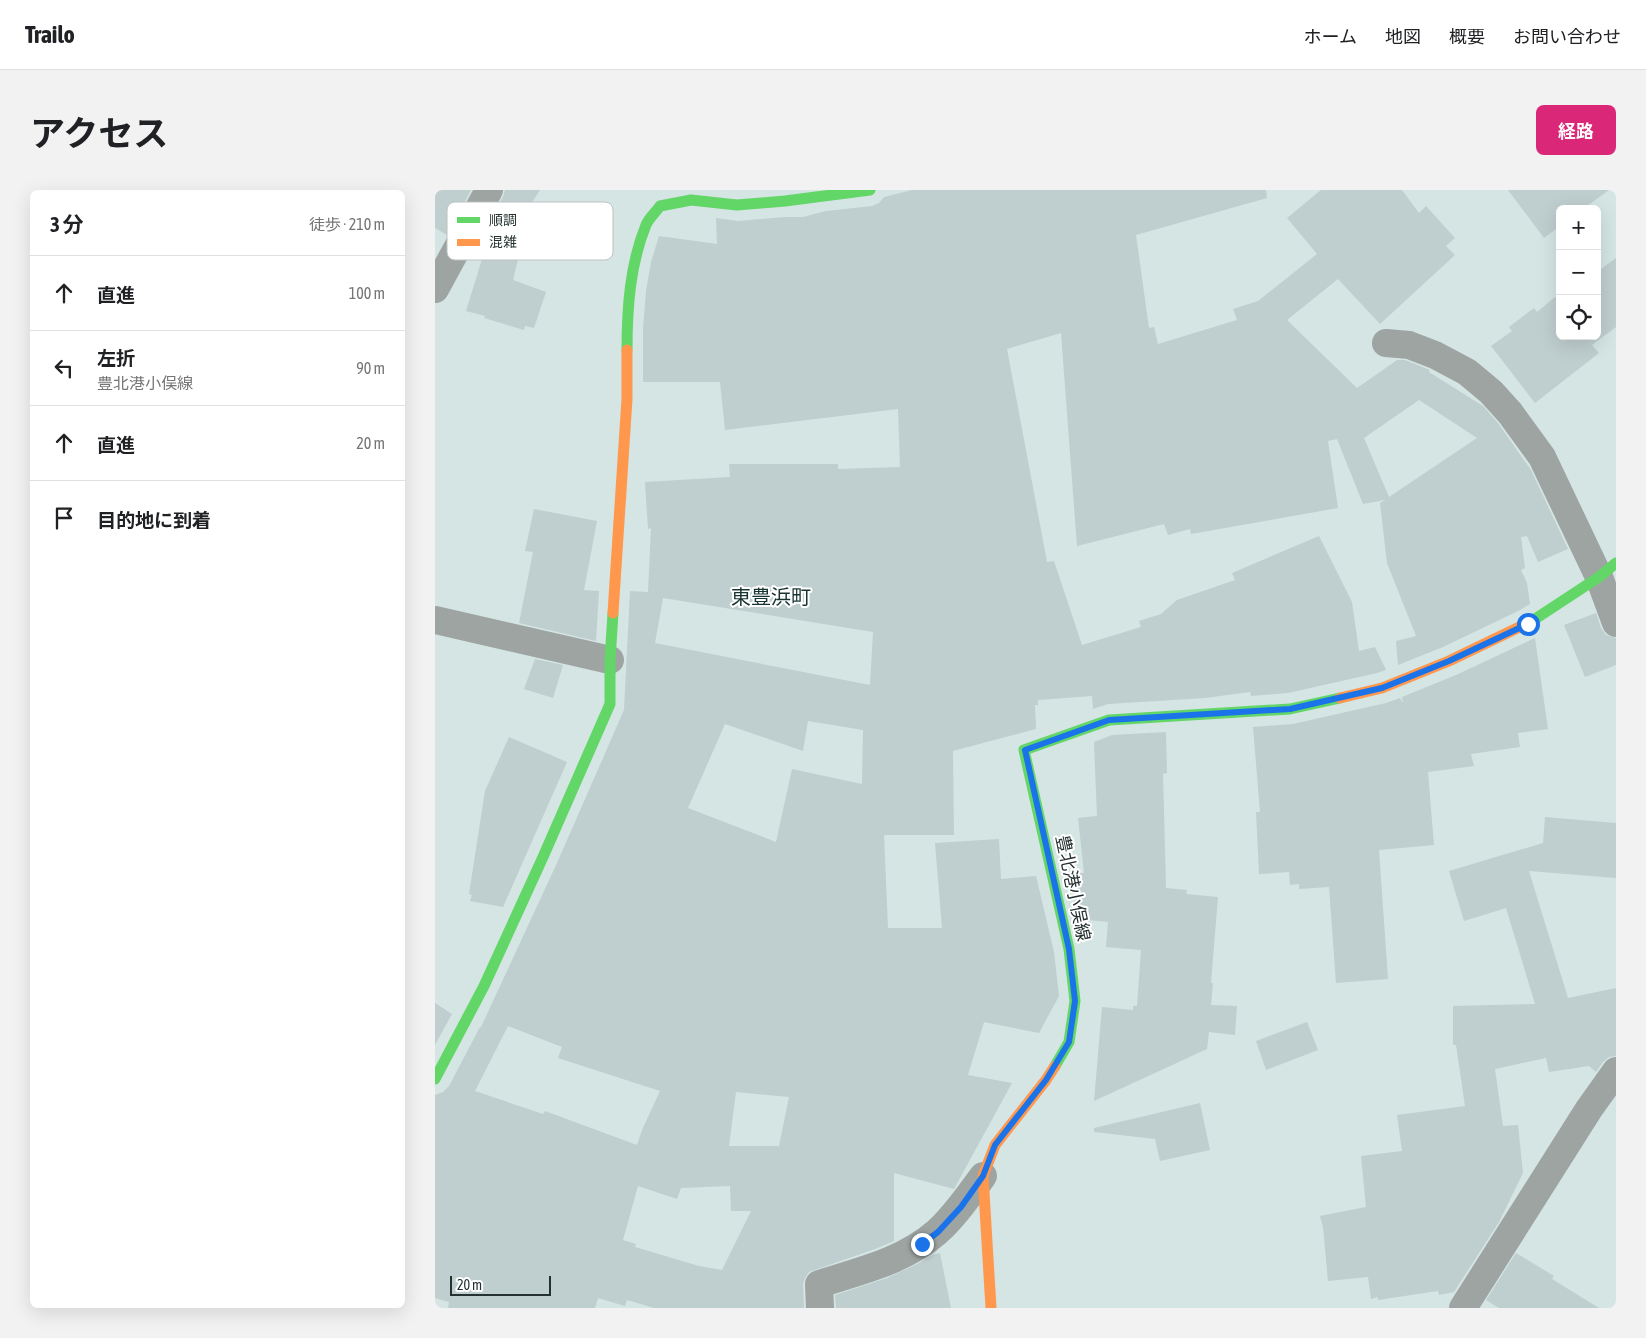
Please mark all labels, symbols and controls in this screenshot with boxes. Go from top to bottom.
text: Trailo [25,21,75,48]
text: ホーム [1304,26,1357,47]
text: 地図 [1385,26,1421,47]
text: 概要 [1449,26,1485,47]
text: お問い合わせ [1513,26,1621,47]
button: 経路 [1536,105,1616,155]
text: アクセス [30,113,168,153]
legend [447,202,613,260]
map controls [1556,205,1601,340]
button: + [1556,205,1601,250]
text: 3 分 [50,212,84,236]
text: 順調 [489,212,517,228]
text: 徒歩 · 210 m [309,215,385,233]
text: 混雑 [489,234,517,250]
button: − [1556,250,1601,295]
icon: ahead [50,279,78,307]
text: 直進 [97,284,135,306]
text: 100 m [349,284,385,302]
button: locate [1556,295,1601,340]
text: 左折 [97,347,135,369]
icon: left [50,354,78,382]
text: 90 m [356,359,385,377]
text: 豊北港小俣線 [97,374,193,392]
icon: ahead [50,429,78,457]
text: 直進 [97,434,135,456]
text: 20 m [356,434,385,452]
icon: arrive [50,504,78,532]
text: 目的地に到着 [97,509,211,531]
district label: 東豊浜町 [731,585,811,608]
route start [1517,613,1540,636]
street label: 豊北港小俣線 [1052,833,1095,943]
route end [911,1233,934,1256]
scale bar [450,1273,551,1296]
text: 20 m [457,1277,482,1293]

